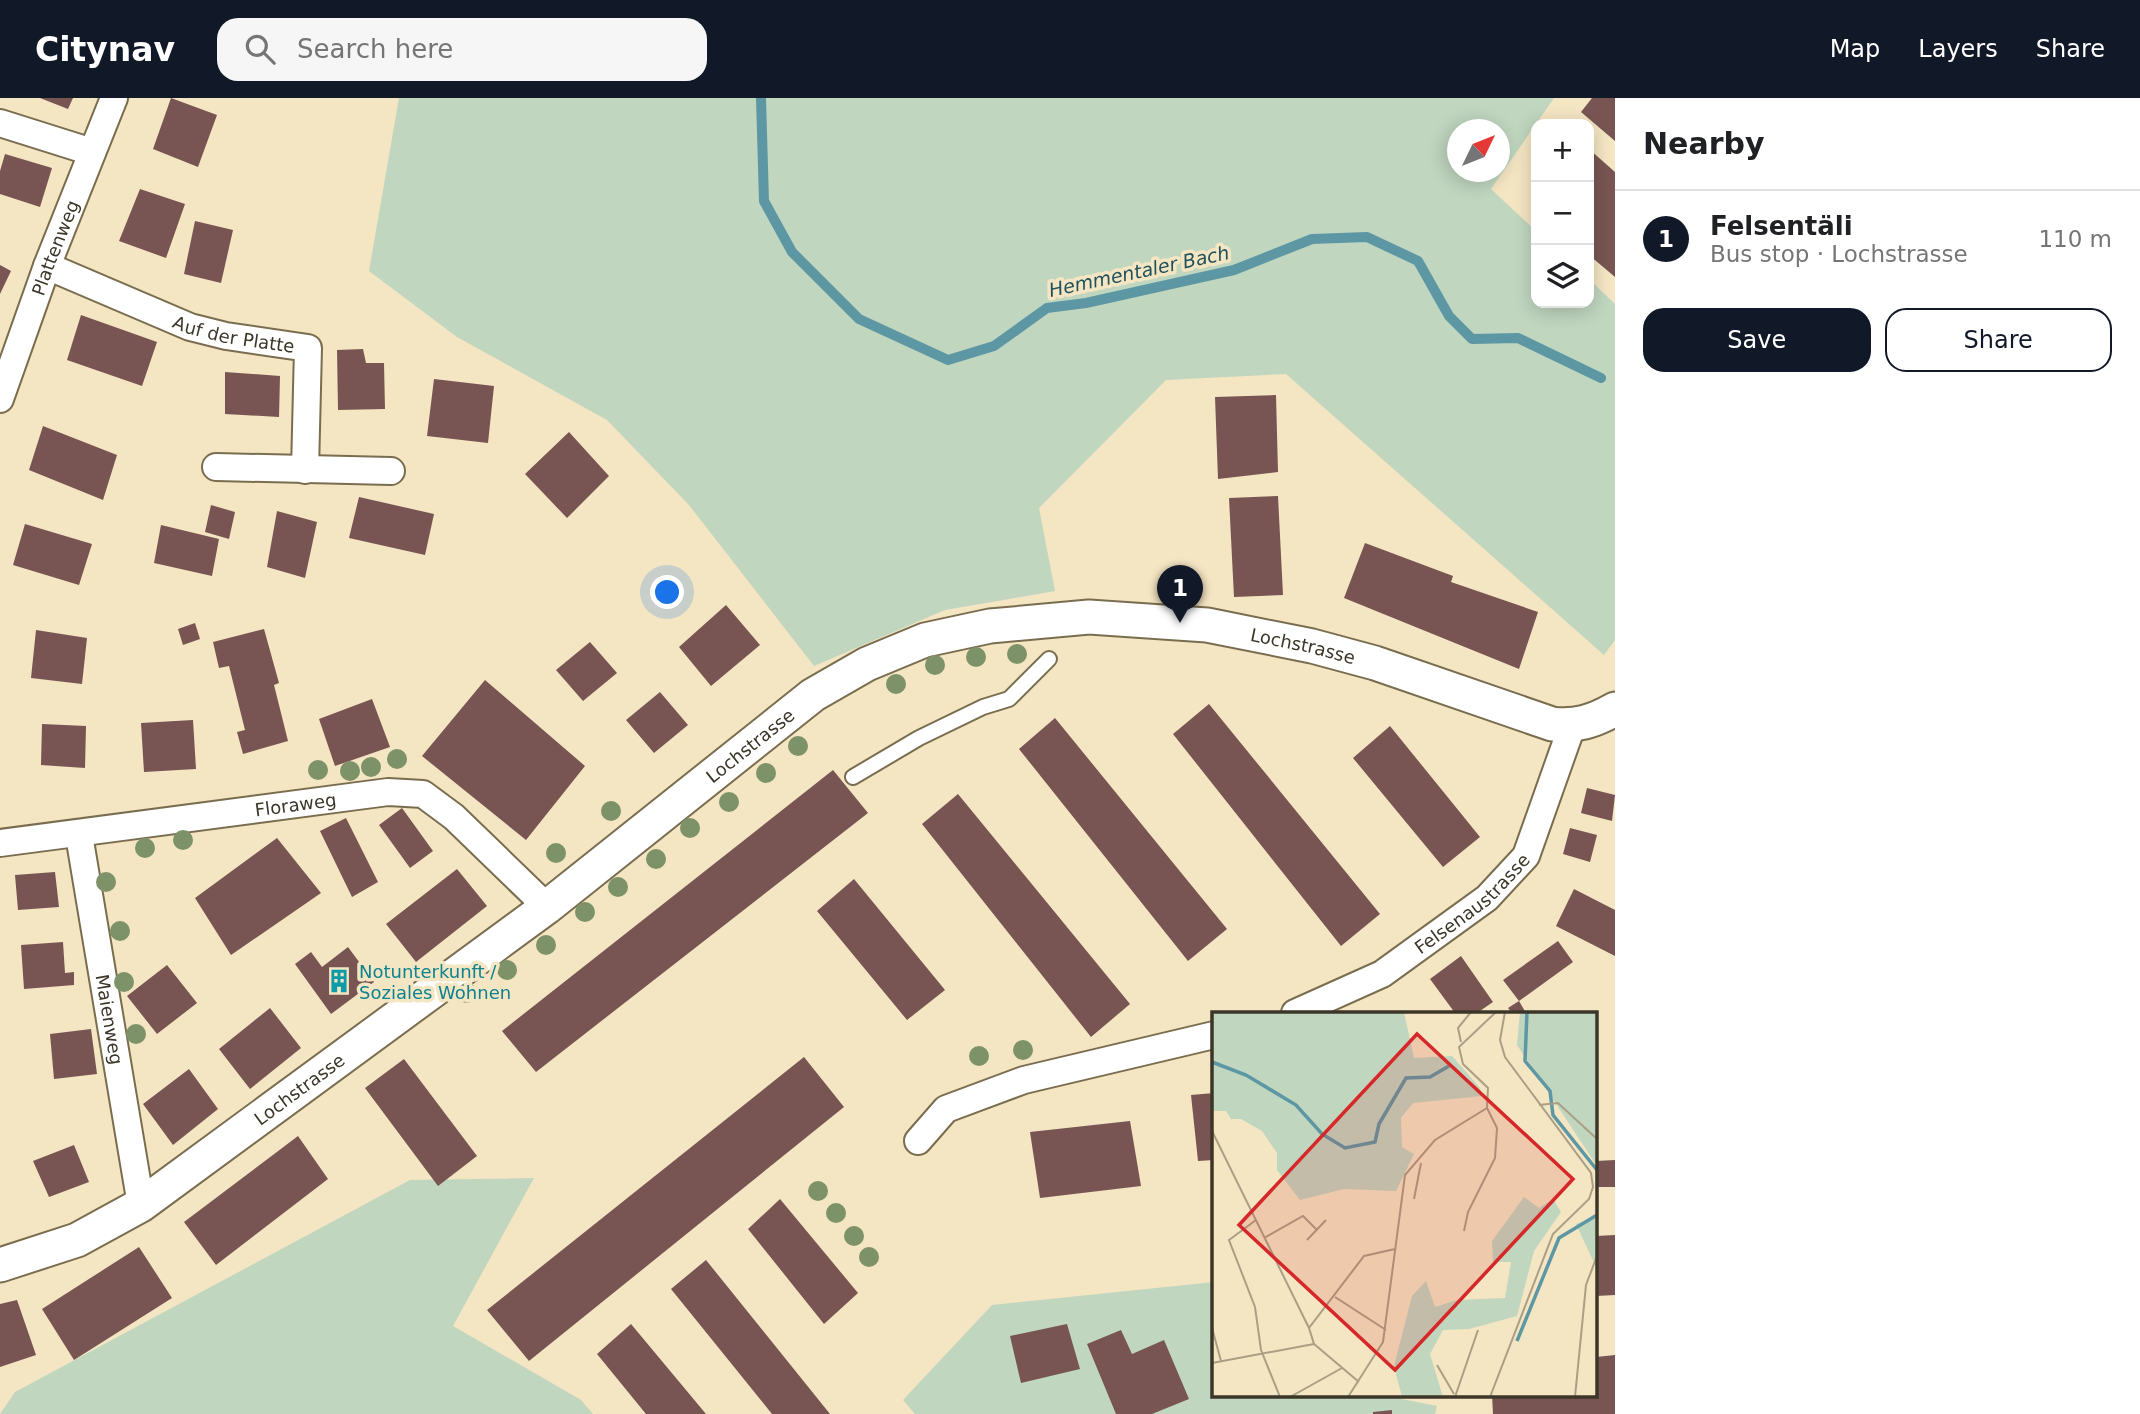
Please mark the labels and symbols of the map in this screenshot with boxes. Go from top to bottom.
north arrow [1447,119,1510,182]
street label: Plattenweg [27,197,83,298]
water label: Hemmentaler Bach [1047,241,1231,301]
street label: Auf der Platte [170,311,296,356]
pin: 1 [1157,565,1203,623]
your location [650,575,684,609]
street label: Lochstrasse [1249,623,1358,668]
street label: Lochstrasse [702,704,798,787]
street label: Floraweg [253,788,338,820]
street label: Felsenaustrasse [1410,849,1534,958]
place label: Notunterkunft / Soziales Wohnen [359,961,511,1003]
building icon: Notunterkunft / Soziales Wohnen [325,967,353,995]
street label: Maienweg [92,973,128,1066]
inset map [1212,1012,1598,1396]
street label: Lochstrasse [250,1049,348,1129]

